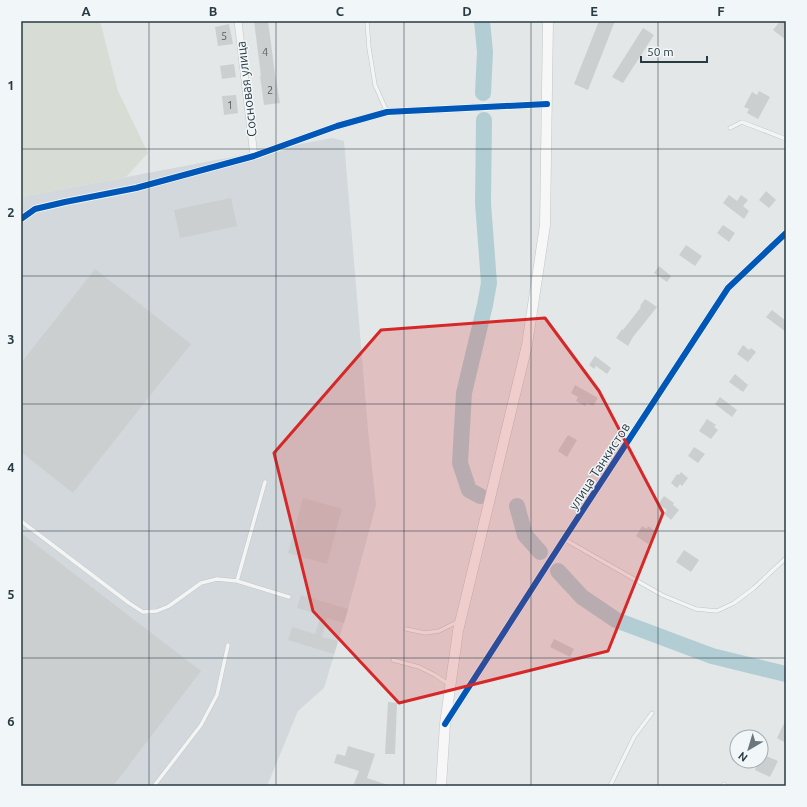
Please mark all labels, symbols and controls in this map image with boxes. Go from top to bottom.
text: A [81,4,91,18]
text: B [209,4,218,18]
text: C [336,4,345,18]
text: D [462,4,472,18]
text: E [590,4,598,18]
text: F [717,4,725,18]
house number: 5 [221,30,227,42]
scale bar [641,38,707,64]
street label: Сосновая улица [233,40,259,138]
text: 50 m [647,45,674,58]
house number: 4 [262,46,268,58]
text: 1 [7,78,15,92]
house number: 2 [267,84,273,96]
house number: 1 [227,99,233,111]
text: 2 [7,205,15,219]
text: 3 [7,332,15,346]
street label: улица Танкистов [566,420,632,512]
text: 4 [7,460,15,474]
text: 5 [7,587,15,601]
text: 6 [7,714,15,728]
north arrow [729,729,769,769]
text: N [736,750,750,764]

